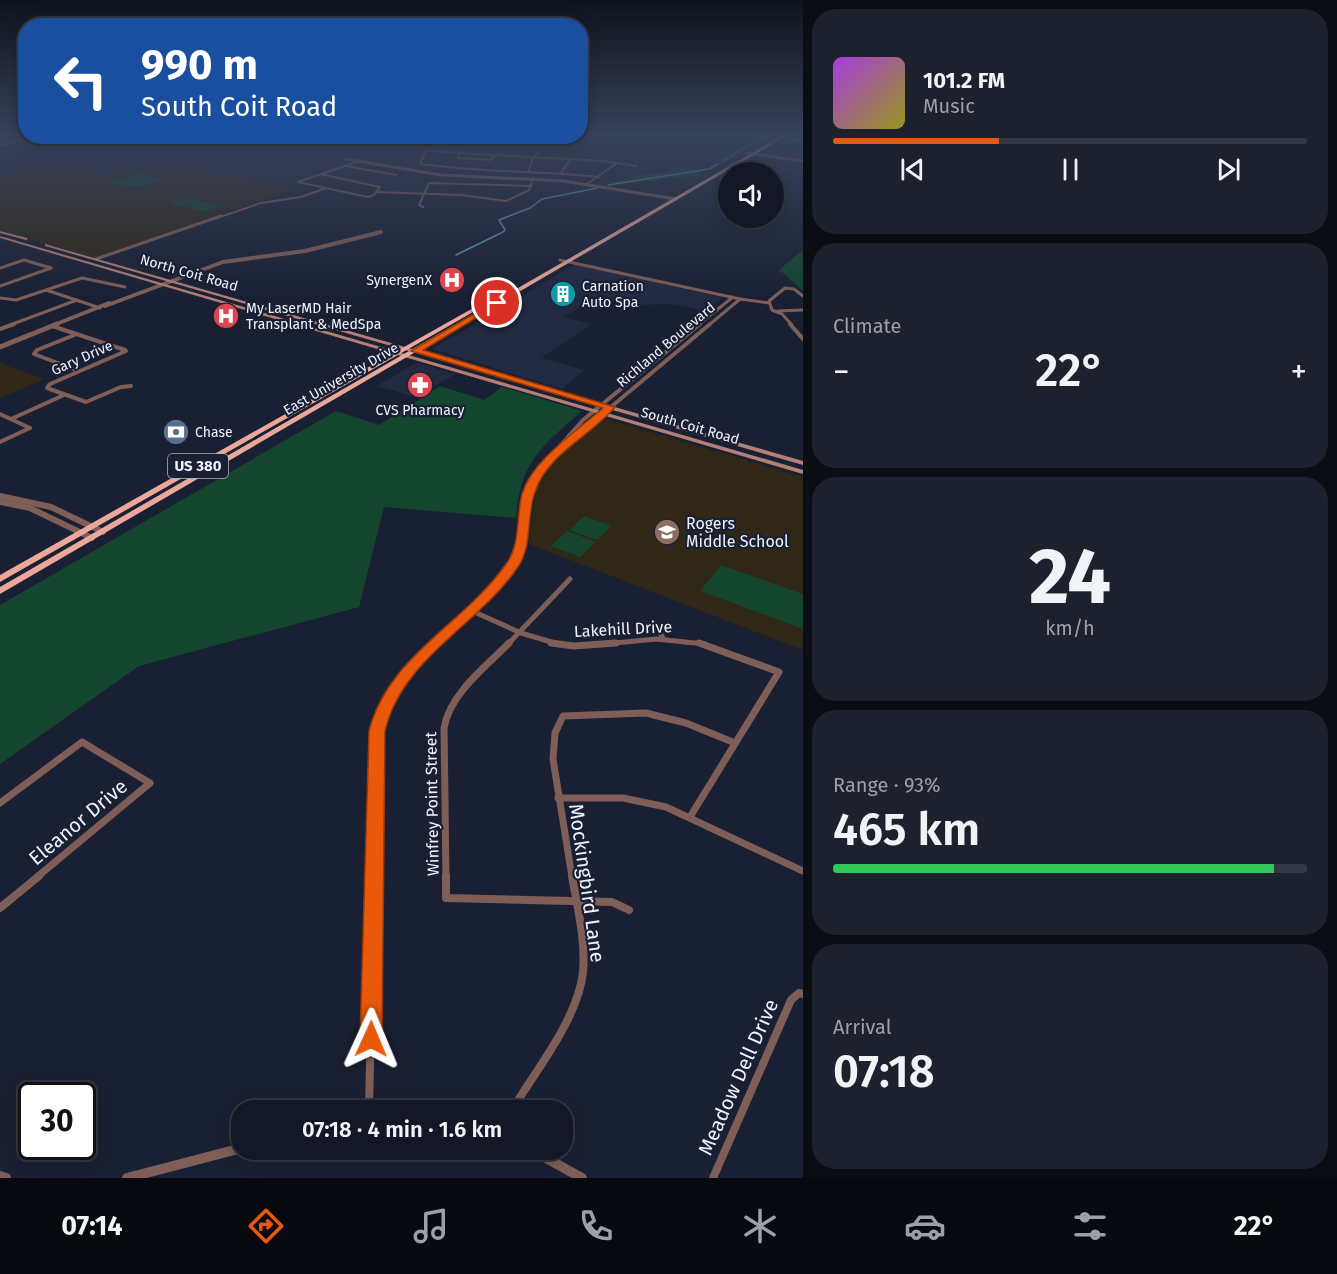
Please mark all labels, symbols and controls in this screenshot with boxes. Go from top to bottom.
text: 990 m [141,40,258,90]
icon: left [42,42,120,120]
text: 101.2 FM [923,67,1005,94]
text: South Coit Road [141,91,337,123]
text: Music [923,94,975,118]
icon: previous [896,153,929,186]
icon: pause [1054,153,1087,186]
icon: next [1212,153,1245,186]
map controls [718,162,784,228]
button: sound [718,162,784,228]
street label: North Coit Road [138,251,240,295]
hospital icon: SynergenX [437,265,467,295]
place label: SynergenX [366,272,432,289]
pin [471,277,522,328]
place label: Carnation Auto Spa [582,278,644,311]
building icon: Carnation Auto Spa [548,279,578,309]
icon: arrive [480,286,513,319]
street label: Richland Boulevard [613,299,719,391]
place label: My LaserMD Hair Transplant & MedSpa [246,300,381,333]
hospital icon: My LaserMD Hair Transplant & MedSpa [211,301,241,331]
text: Climate [833,314,901,338]
street label: Gary Drive [49,337,115,379]
street label: East University Drive [280,339,402,419]
text: 22° [1035,344,1105,398]
text: − [833,352,850,392]
text: + [1291,352,1307,392]
pharmacy icon: CVS Pharmacy [405,370,435,400]
place label: CVS Pharmacy [375,402,465,419]
street label: South Coit Road [639,404,741,448]
bank icon: Chase [161,417,191,447]
place label: Chase [195,424,233,441]
road number: US 380 [168,454,228,478]
place label: Rogers Middle School [686,514,789,551]
school or university icon: Rogers Middle School [652,517,682,547]
text: 24 [1029,530,1111,624]
text: km/h [1045,616,1095,640]
street label: Lakehill Drive [573,617,673,641]
street label: Winfrey Point Street [421,731,443,876]
text: Range · 93% [833,773,940,797]
street label: Eleanor Drive [24,774,132,870]
street label: Mockingbird Lane [564,802,610,964]
text: 465 km [833,803,980,857]
street label: Meadow Dell Drive [693,995,783,1159]
position arrow [339,1007,403,1071]
text: Arrival [833,1015,892,1039]
text: 07:18 [833,1045,935,1099]
speed limit sign: 30 [18,1082,96,1160]
text: 07:18 · 4 min · 1.6 km [302,1116,502,1143]
icon: directions [245,1205,287,1247]
icon: music [410,1205,452,1247]
icon: phone [575,1205,617,1247]
icon: climate [739,1205,781,1247]
icon: car [904,1205,946,1247]
icon: filters [1069,1205,1111,1247]
text: 07:14 [61,1210,123,1242]
text: 22° [1234,1210,1276,1242]

